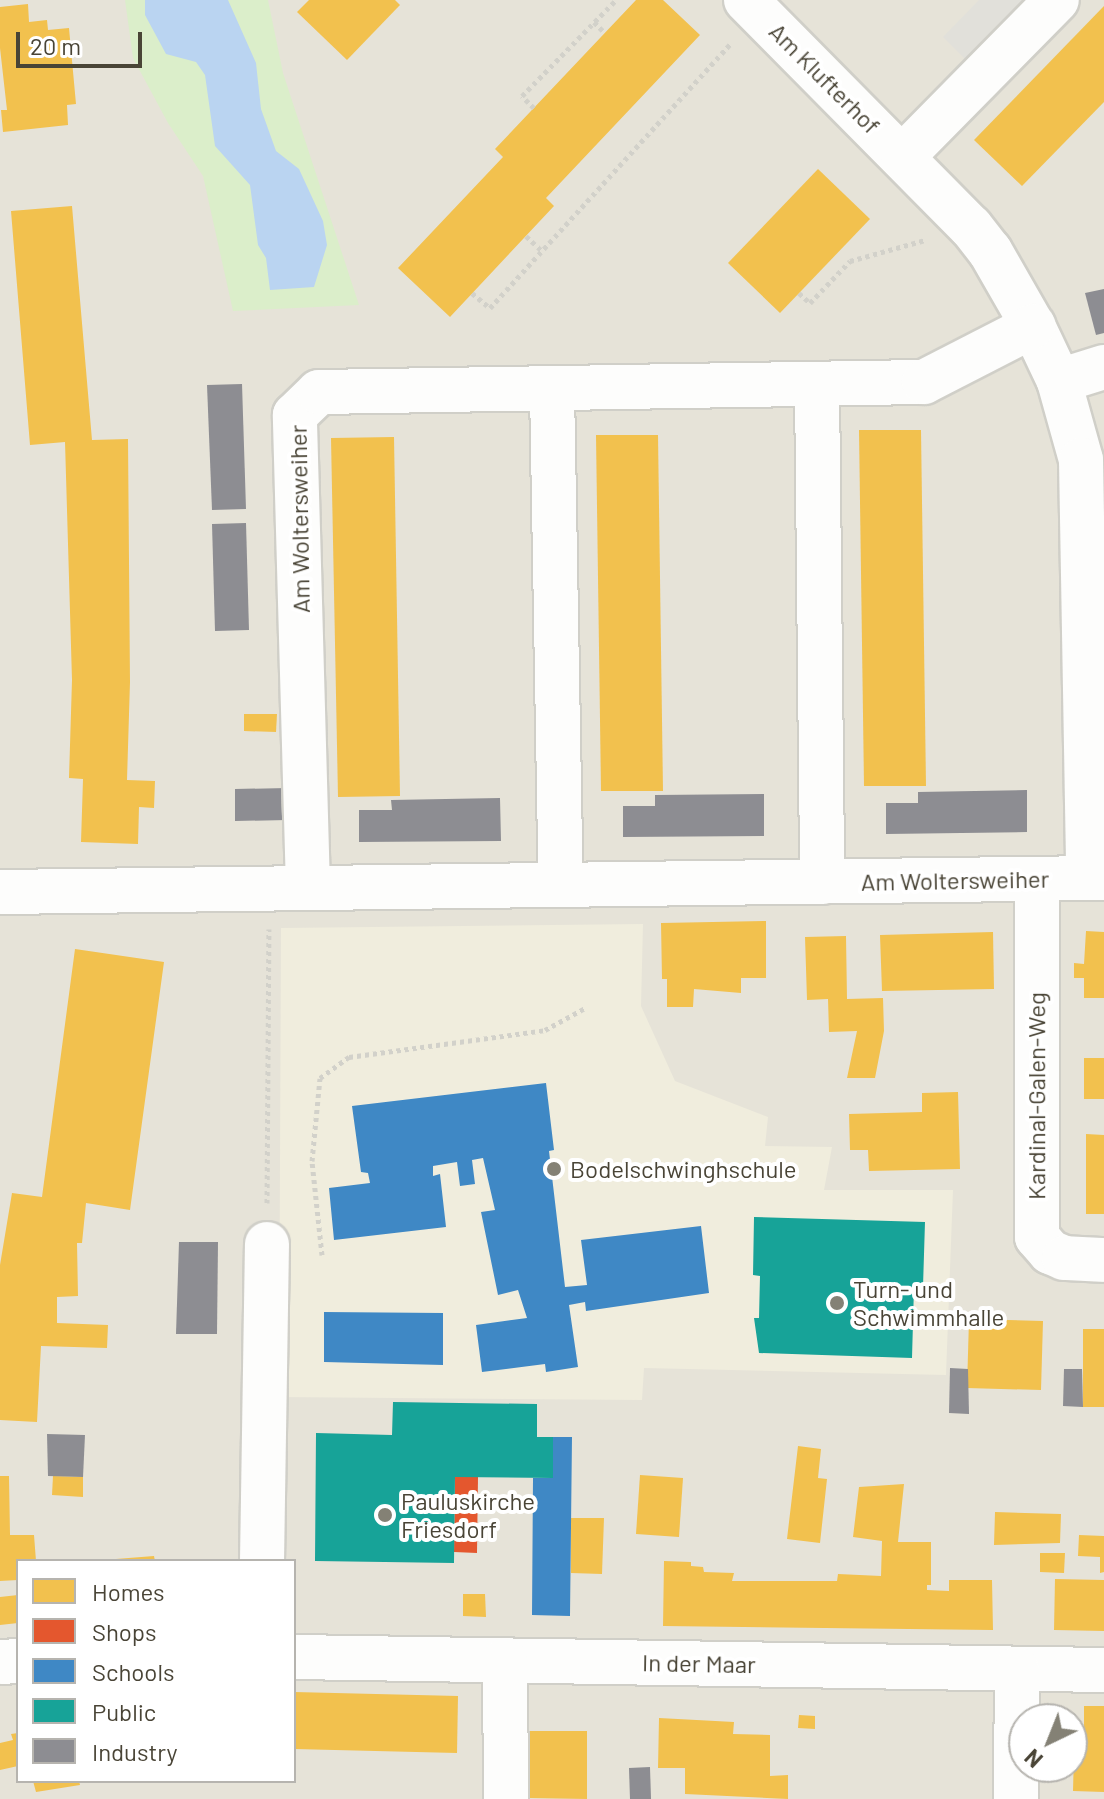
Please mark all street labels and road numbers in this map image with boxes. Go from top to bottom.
street label: Am Klufterhof [764,17,886,139]
street label: Am Woltersweiher [283,425,315,613]
street label: Am Woltersweiher [861,864,1049,896]
street label: Kardinal-Galen-Weg [1022,992,1050,1200]
street label: In der Maar [642,1648,756,1678]

